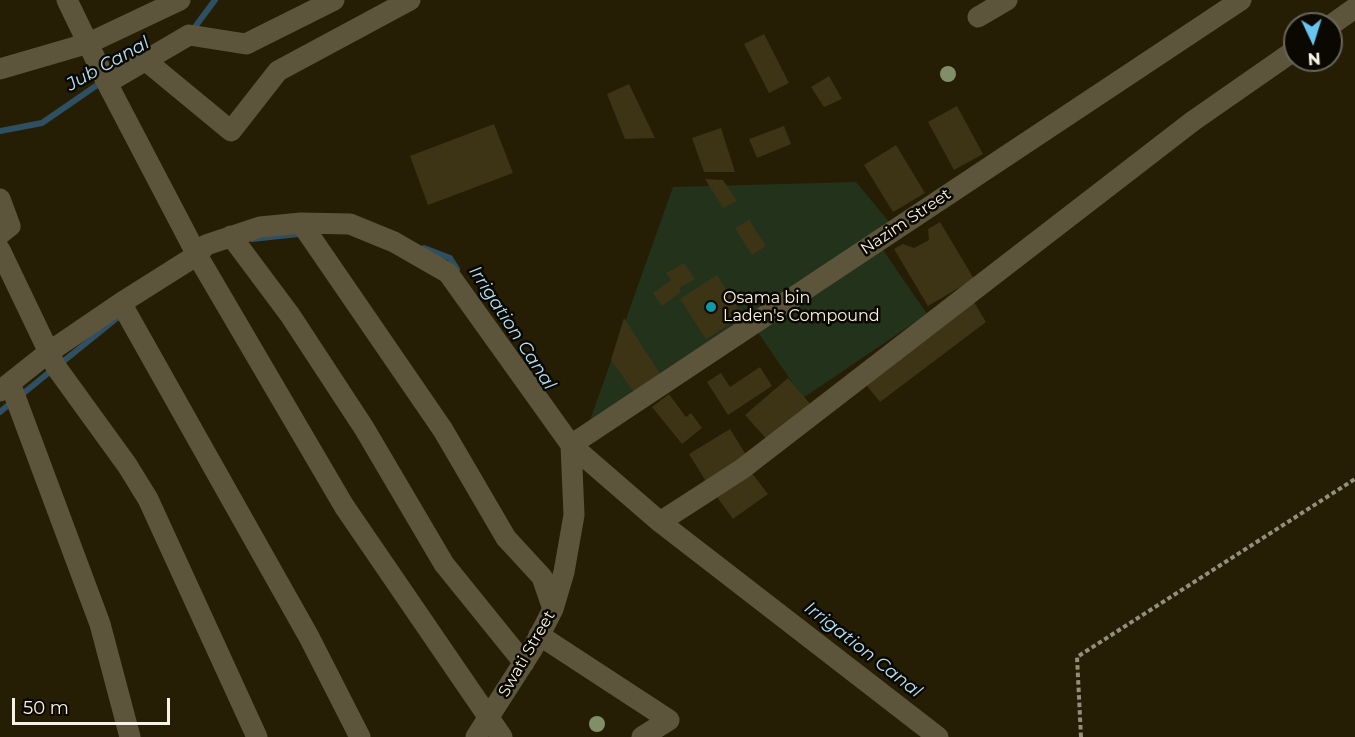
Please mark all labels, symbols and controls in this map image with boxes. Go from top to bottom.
north arrow [1283,12,1343,72]
water label: Jub Canal [63,32,153,96]
text: N [1307,49,1321,68]
street label: Nazim Street [857,185,955,259]
water label: Irrigation Canal [464,262,560,394]
place label: Osama bin Laden's Compound [723,288,880,326]
marker: Osama bin Laden's Compound [704,300,718,314]
water label: Irrigation Canal [800,597,926,703]
street label: Swati Street [495,608,559,700]
scale bar [15,686,172,724]
text: 50 m [23,697,69,719]

